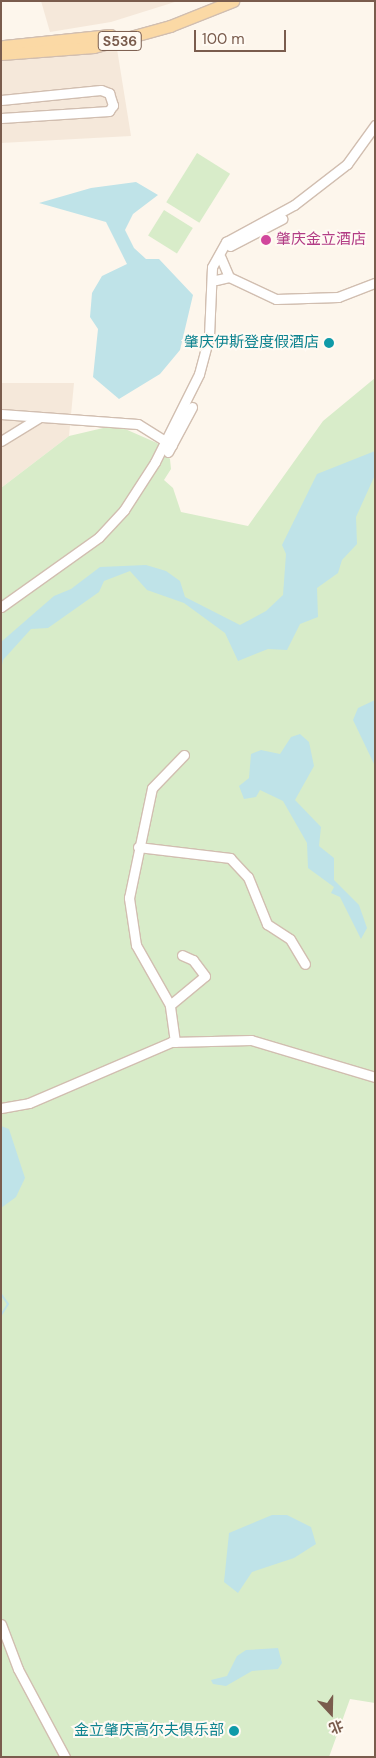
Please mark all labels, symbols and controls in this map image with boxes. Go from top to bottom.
scale bar [196,20,288,52]
road number: S536 [98,29,142,52]
text: 100 m [202,29,245,49]
place label: 肇庆金立酒店 [276,231,366,249]
marker: 肇庆金立酒店 [260,234,272,246]
place label: 肇庆伊斯登度假酒店 [184,334,319,352]
marker: 肇庆伊斯登度假酒店 [323,337,335,349]
north arrow [306,1688,356,1738]
text: 北 [327,1716,346,1738]
place label: 金立肇庆高尔夫俱乐部 [74,1722,224,1740]
marker: 金立肇庆高尔夫俱乐部 [228,1725,240,1737]

